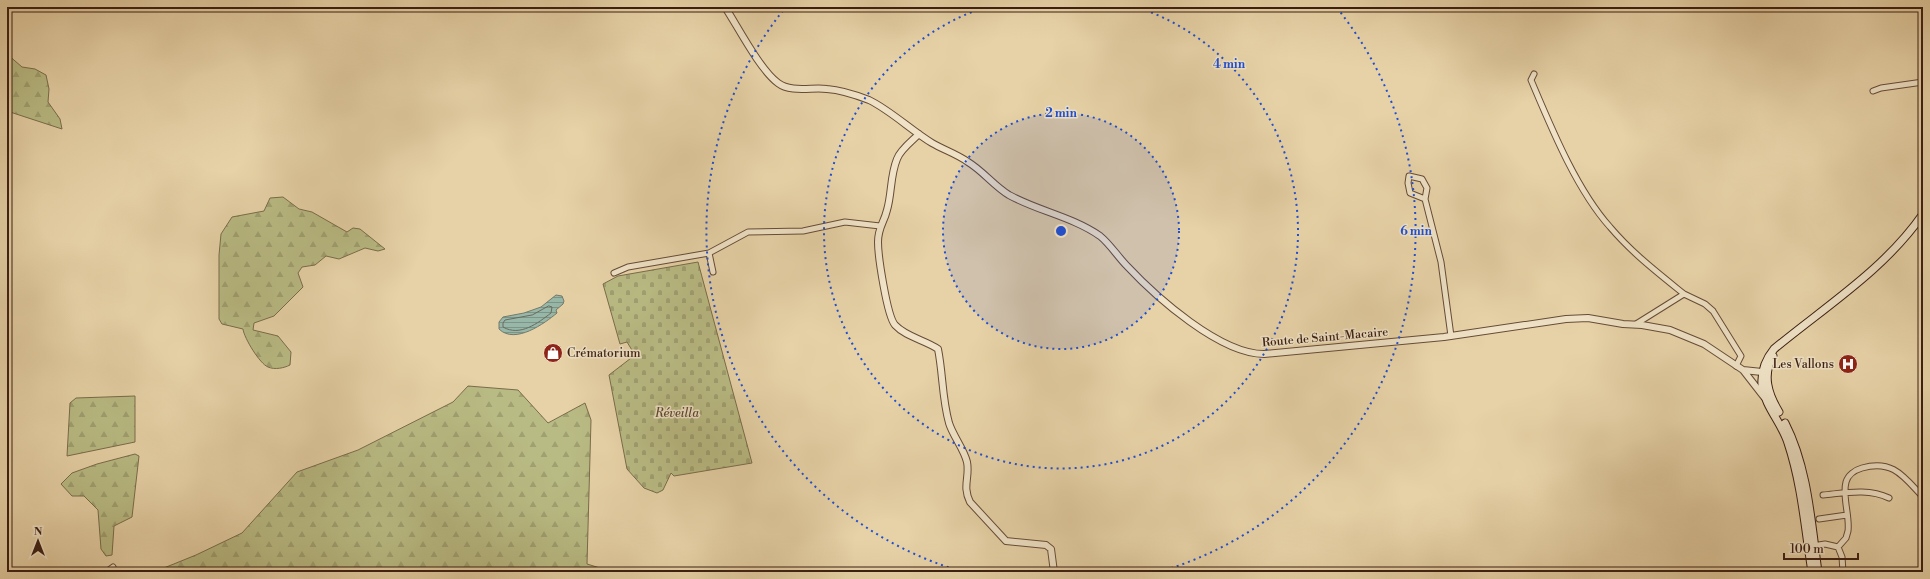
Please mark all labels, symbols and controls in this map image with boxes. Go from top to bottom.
text: 4 min [1213,57,1246,72]
text: 2 min [1045,106,1077,121]
centre of rings [1054,224,1068,238]
text: 6 min [1400,224,1432,239]
street label: Route de Saint-Macaire [1261,325,1389,350]
shop icon: Crématorium [542,342,564,364]
place label: Crématorium [567,346,641,361]
hospital icon: Les Vallons [1837,353,1859,375]
place label: Les Vallons [1772,357,1834,372]
park label: Réveilla [654,406,699,421]
north arrow [18,521,58,561]
text: N [34,525,43,539]
scale bar [1784,535,1858,561]
text: 100 m [1790,542,1824,557]

